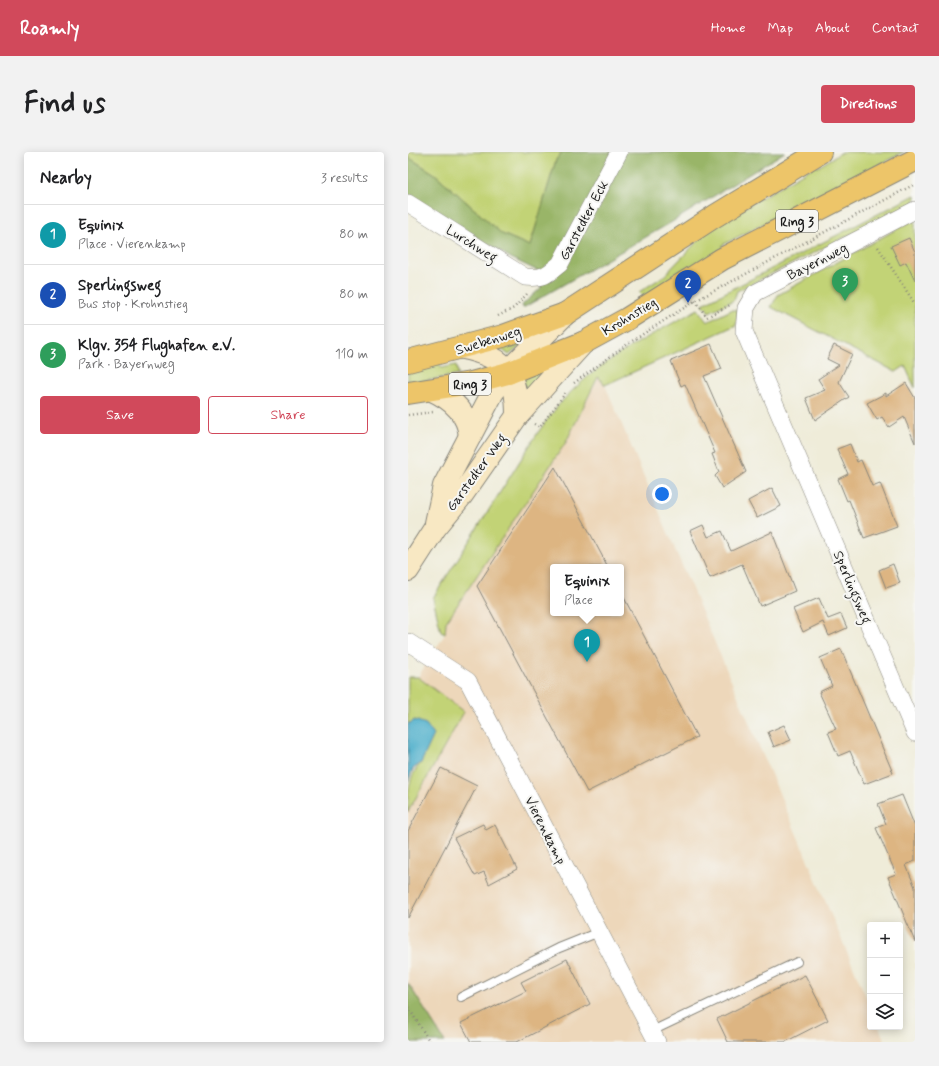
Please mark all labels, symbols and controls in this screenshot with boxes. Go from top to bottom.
text: Roamly [20,16,79,41]
text: Home [711,19,745,37]
text: Map [767,19,793,37]
text: About [815,19,850,37]
text: Contact [872,19,919,37]
button: Directions [821,85,915,123]
text: Find us [24,86,105,123]
text: Nearby [40,167,92,189]
text: 3 results [321,170,368,187]
street label: Garstedter Eck [555,177,613,264]
road number: Ring 3 [776,210,818,232]
text: Equinix [78,216,124,236]
street label: Lurchweg [441,221,501,268]
text: 1 [50,226,56,243]
text: 80 m [339,226,368,243]
text: Place · Vierenkamp [78,236,186,253]
street label: Bayernweg [784,239,851,286]
pin: 3 [832,268,858,301]
pin: 2 [675,270,701,303]
text: Sperlingsweg [78,276,161,296]
text: 2 [50,286,56,303]
text: 80 m [339,286,368,303]
street label: Krohnstieg [599,293,660,340]
text: Bus stop · Krohnstieg [78,296,188,313]
street label: Swebenweg [453,322,524,360]
text: Klgv. 354 Flughafen e.V. [78,336,235,356]
text: 3 [50,346,56,363]
text: 110 m [335,346,368,363]
text: Park · Bayernweg [78,356,175,373]
road number: Ring 3 [449,373,491,395]
button: Save [40,396,200,434]
button: Share [208,396,368,434]
street label: Garstedter Weg [443,430,513,516]
your location [652,484,672,504]
street label: Sperlingsweg [827,548,876,627]
popup [550,564,624,616]
text: Equinix [564,572,610,592]
text: Place [564,592,593,609]
pin: 1 [574,629,600,662]
street label: Vierenkamp [520,793,570,868]
map controls [867,922,903,1030]
button: + [867,922,903,958]
button: − [867,958,903,994]
button: layers [867,994,903,1030]

